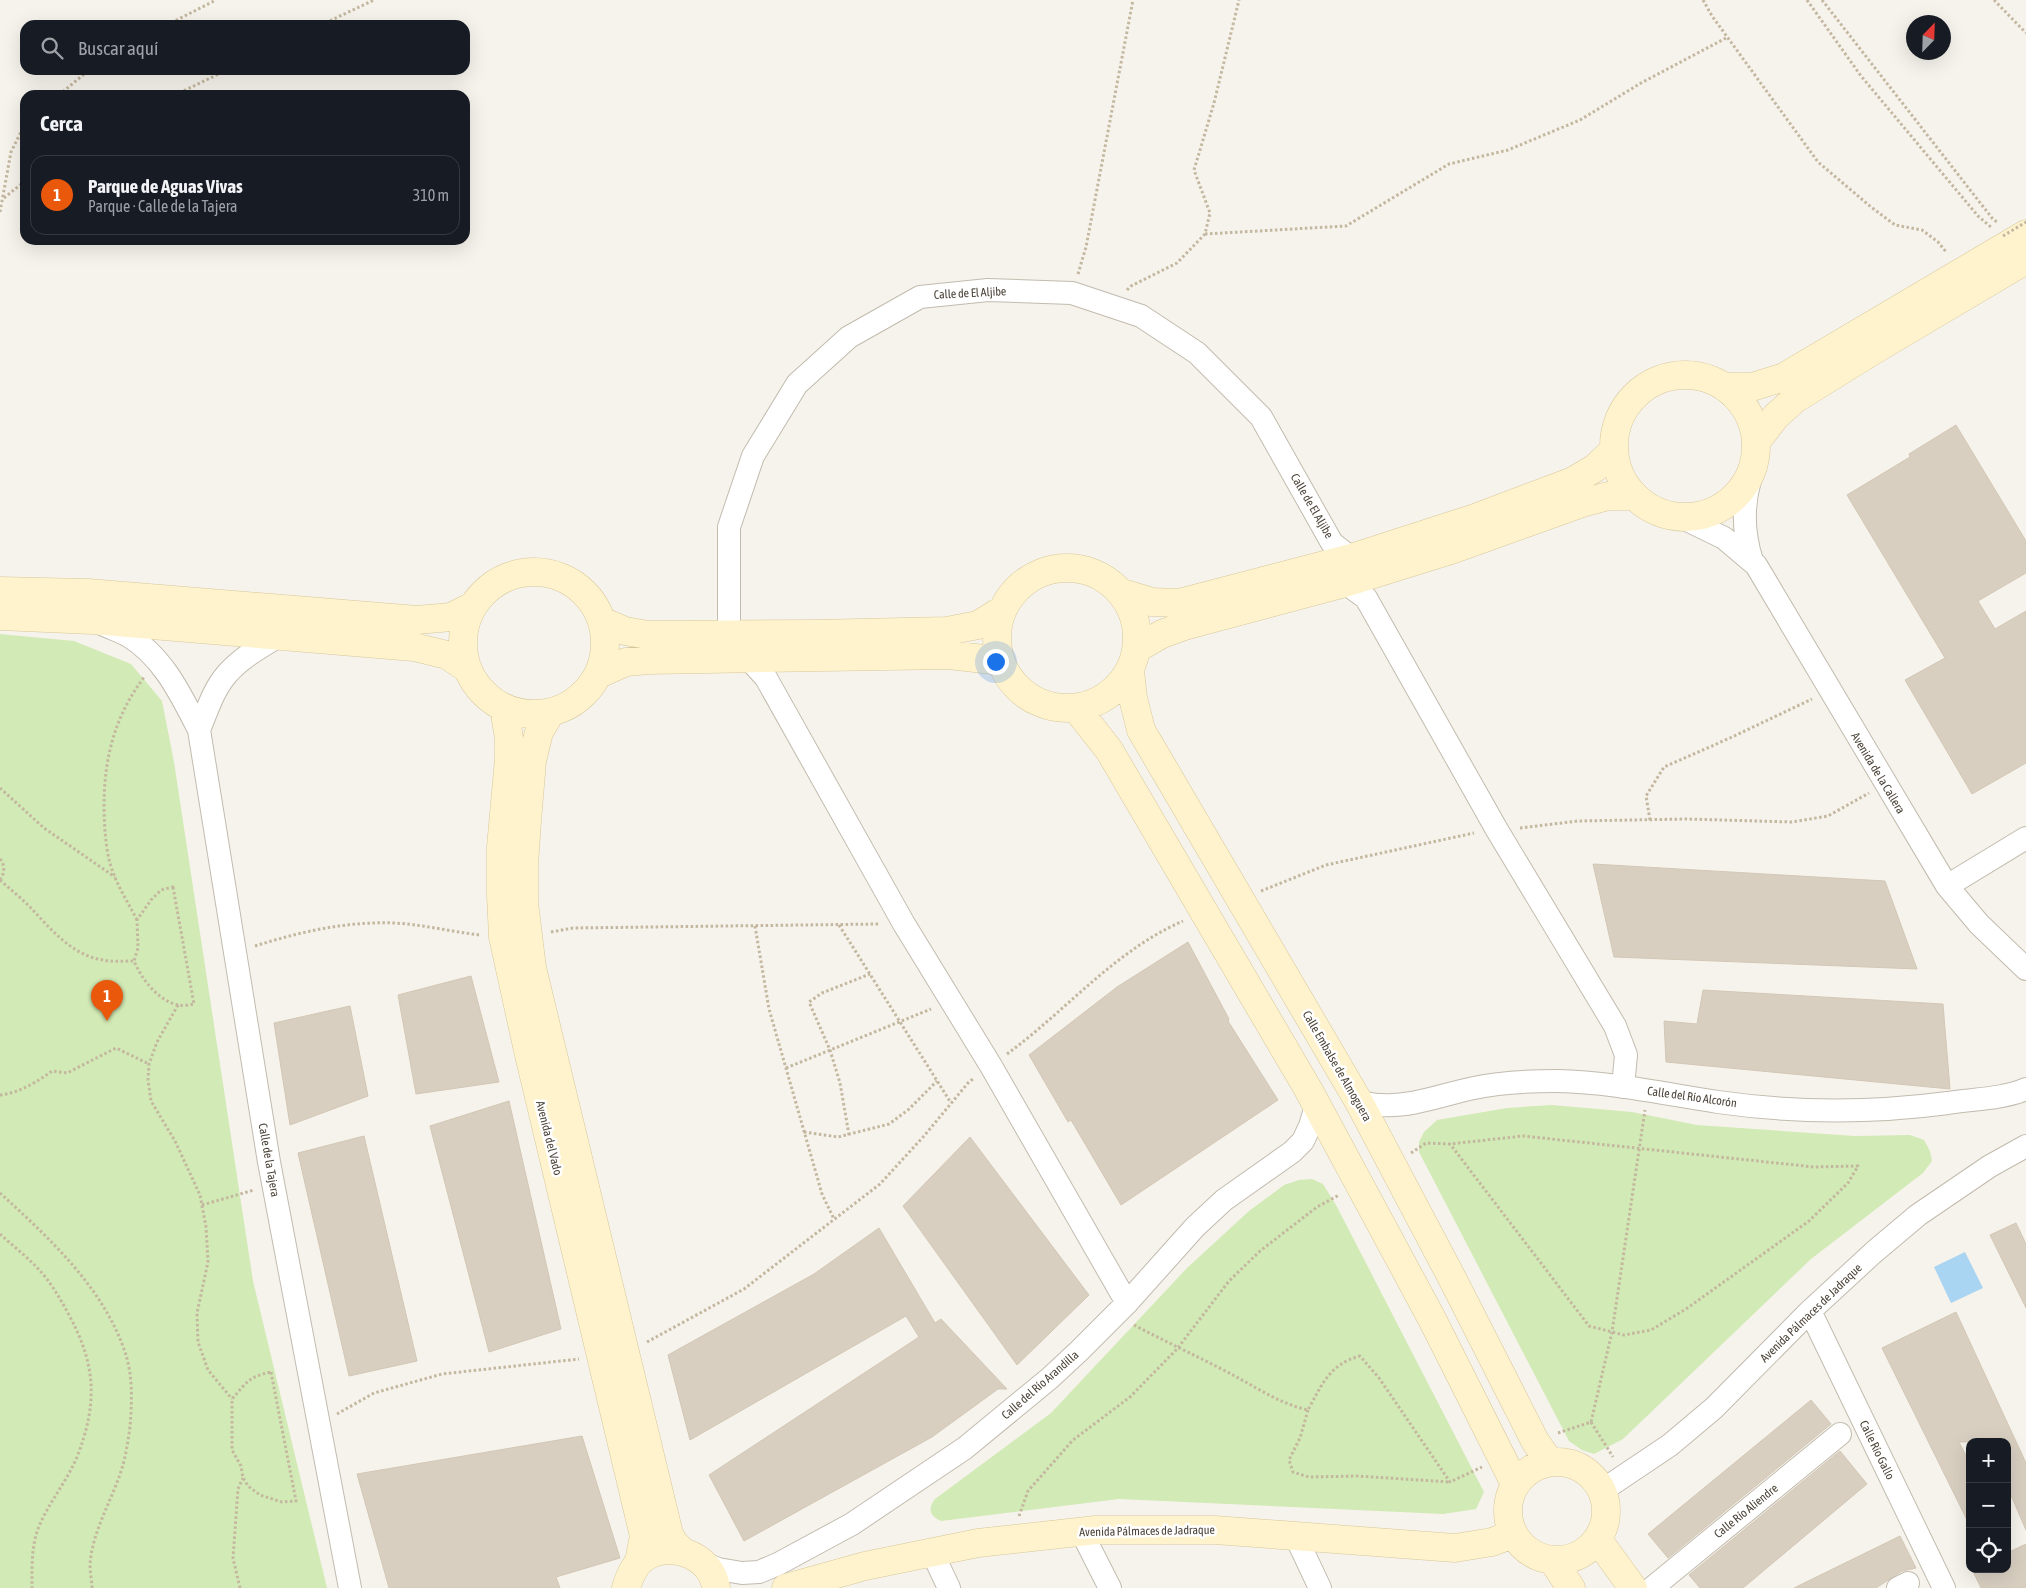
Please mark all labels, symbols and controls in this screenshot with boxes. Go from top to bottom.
north arrow [1906,15,1951,60]
search box [20,20,470,75]
icon: search [38,34,66,62]
text: Buscar aquí [78,37,158,59]
text: Cerca [40,111,83,135]
text: Parque de Aguas Vivas [88,175,243,197]
text: 1 [53,186,61,204]
text: 310 m [413,186,449,204]
text: Parque · Calle de la Tajera [88,197,238,215]
street label: Calle de El Aljibe [933,284,1007,302]
street label: Calle de El Aljibe [1288,471,1336,541]
your location [983,649,1009,675]
street label: Avenida de la Callera [1848,730,1908,816]
pin: 1 [91,980,123,1021]
street label: Calle Embalse de Almoguera [1300,1008,1374,1124]
street label: Calle del Río Alcorón [1646,1084,1738,1110]
street label: Avenida del Vado [533,1099,565,1177]
street label: Calle de la Tajera [256,1122,282,1198]
street label: Avenida Pálmaces de Jadraque [1757,1261,1865,1365]
street label: Calle del Río Arandilla [999,1348,1081,1422]
street label: Calle Río Gallo [1857,1418,1898,1482]
map controls [1966,1438,2011,1573]
button: + [1966,1438,2011,1483]
street label: Calle Río Aliendre [1711,1481,1781,1541]
button: − [1966,1483,2011,1528]
street label: Avenida Pálmaces de Jadraque [1079,1523,1215,1539]
button: locate [1966,1528,2011,1573]

